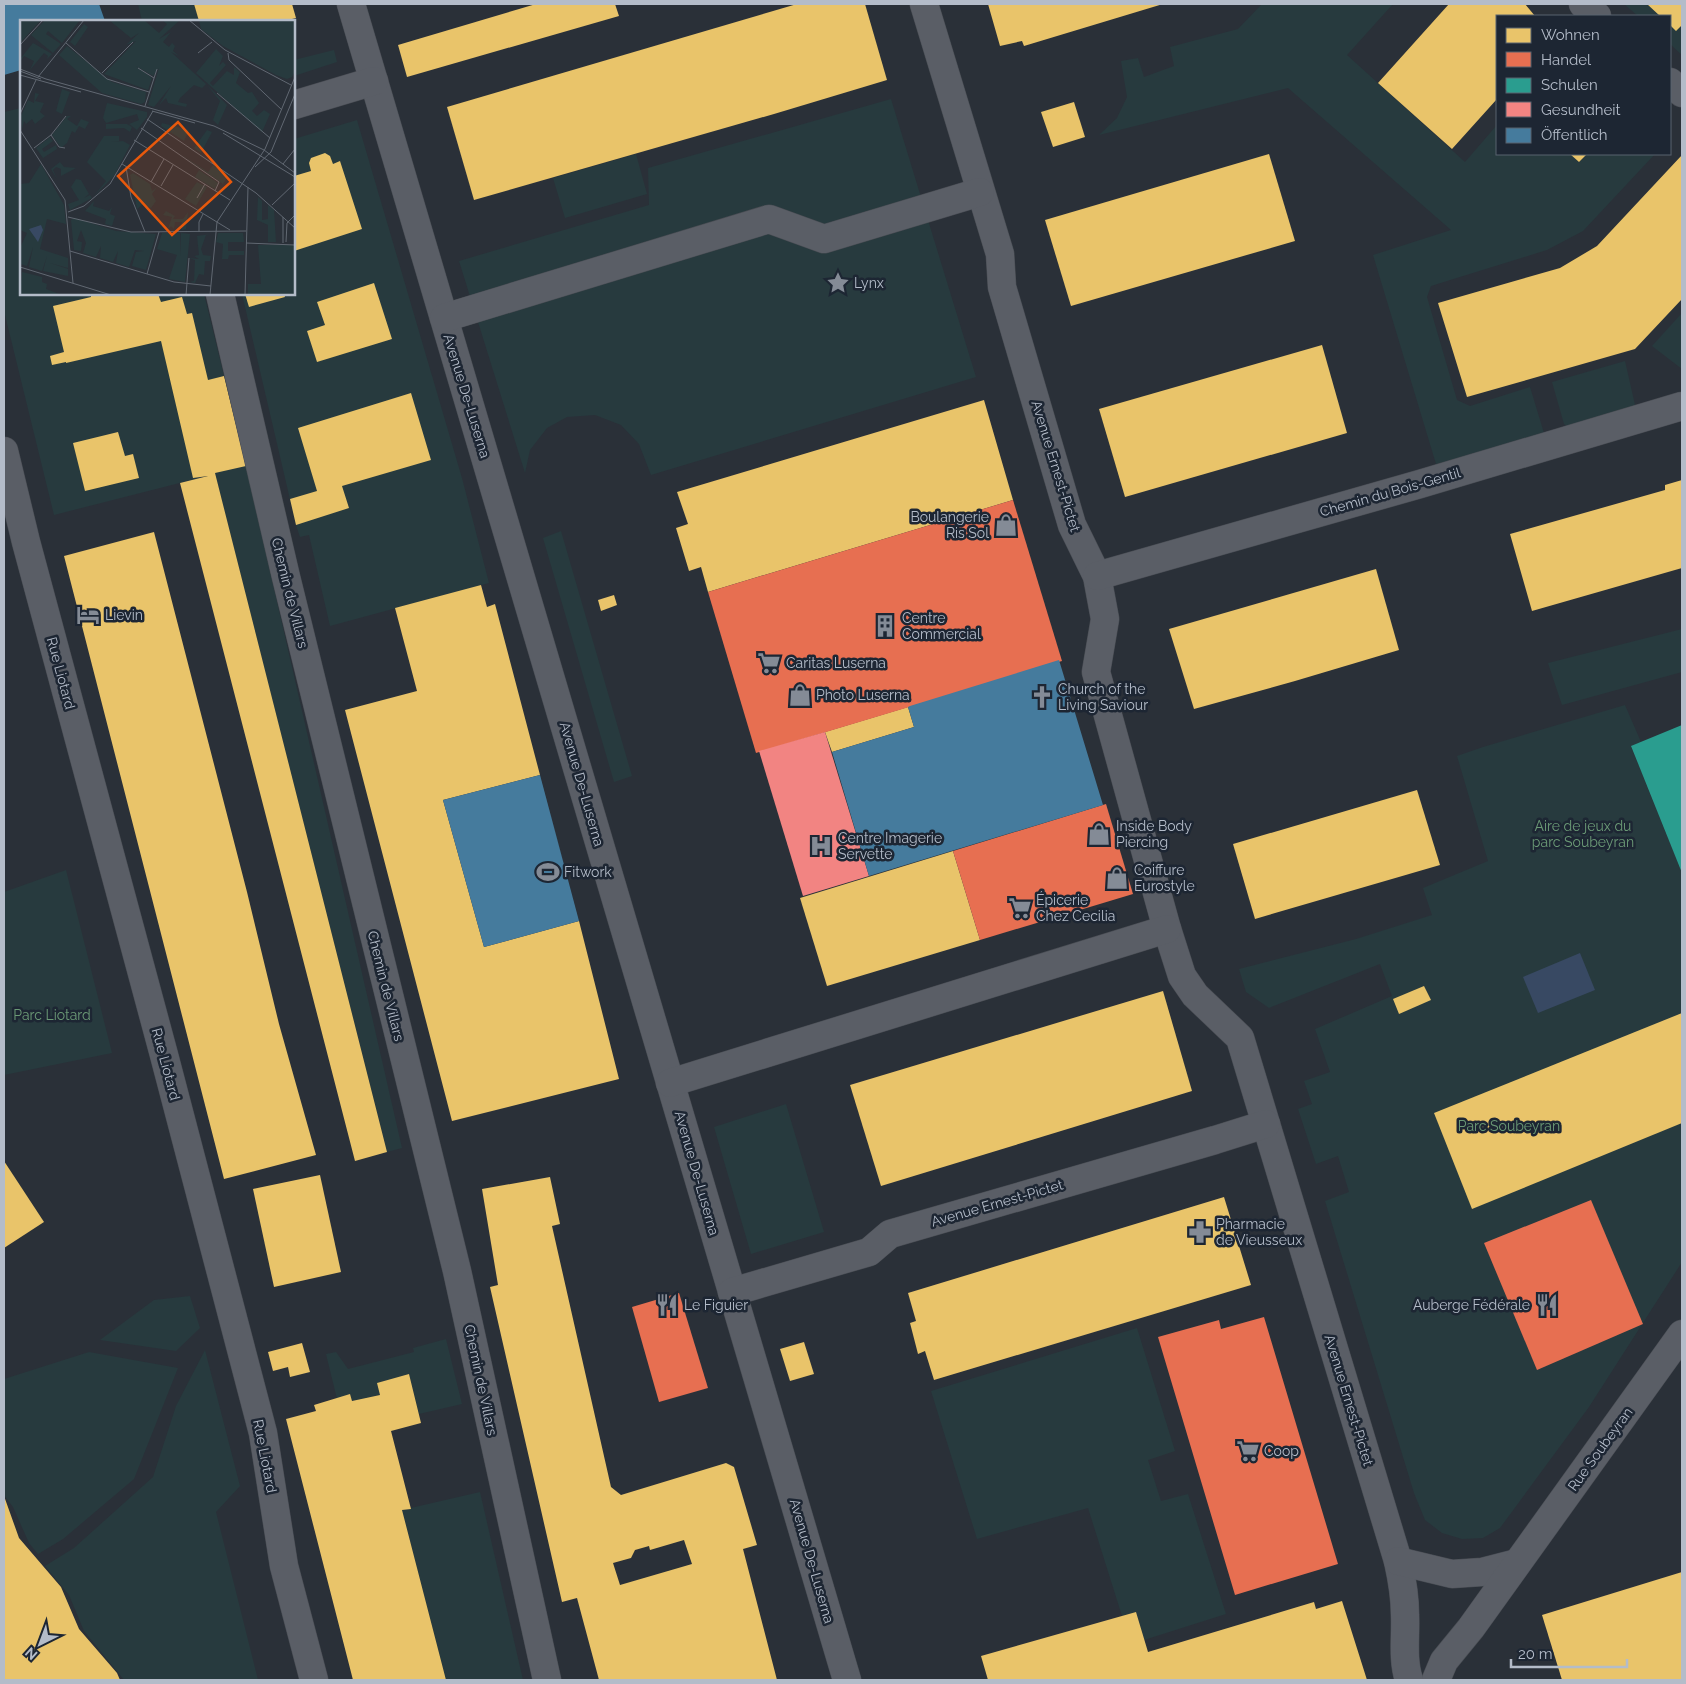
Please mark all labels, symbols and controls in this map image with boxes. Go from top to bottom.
legend [1496,15,1671,155]
inset map [20,20,295,295]
text: Wohnen [1541,26,1600,44]
text: Handel [1541,51,1592,69]
text: Schulen [1541,76,1598,94]
text: Gesundheit [1541,101,1621,119]
text: Öffentlich [1541,125,1608,144]
place icon: Lynx [825,270,851,296]
place label: Lynx [854,275,884,291]
street label: Avenue De-Luserna [440,332,494,460]
street label: Avenue Ernest-Pictet [1028,398,1084,534]
street label: Chemin du Bois-Gentil [1318,464,1462,520]
place label: Boulangerie Ris Sol [910,509,989,541]
shop icon: Boulangerie Ris Sol [993,512,1019,538]
street label: Chemin de Villars [269,536,312,650]
hotel icon: Lievin [75,602,101,628]
place label: Lievin [105,607,143,623]
place label: Centre Commercial [902,610,981,642]
building icon: Centre Commercial [872,613,898,639]
street label: Rue Liotard [44,635,78,711]
supermarket icon: Caritas Luserna [756,650,782,676]
place label: Caritas Luserna [786,655,886,671]
place label: Church of the Living Saviour [1058,681,1148,713]
shop icon: Photo Luserna [787,682,813,708]
church icon: Church of the Living Saviour [1029,684,1055,710]
place label: Photo Luserna [816,687,910,703]
street label: Avenue De-Luserna [557,720,607,848]
place label: Inside Body Piercing [1116,818,1192,850]
park label: Aire de jeux du parc Soubeyran [1532,818,1634,850]
shop icon: Inside Body Piercing [1086,821,1112,847]
place label: Centre Imagerie Servette [838,830,942,862]
hospital icon: Centre Imagerie Servette [808,833,834,859]
sports icon: Fitwork [535,859,561,885]
place label: Coiffure Eurostyle [1134,862,1195,894]
place label: Fitwork [564,864,612,880]
shop icon: Coiffure Eurostyle [1104,865,1130,891]
place label: Épicerie Chez Cecilia [1036,891,1115,924]
supermarket icon: Épicerie Chez Cecilia [1007,895,1033,921]
street label: Chemin de Villars [365,929,408,1043]
park label: Parc Liotard [13,1007,91,1023]
street label: Rue Liotard [149,1026,183,1102]
street label: Avenue De-Luserna [672,1109,722,1237]
park label: Parc Soubeyran [1458,1118,1560,1134]
street label: Avenue Ernest-Pictet [929,1176,1065,1230]
place label: Pharmacie de Vieusseux [1216,1216,1302,1248]
pharmacy icon: Pharmacie de Vieusseux [1187,1219,1213,1245]
restaurant icon: Le Figuier [654,1292,680,1318]
restaurant icon: Auberge Fédérale [1534,1292,1560,1318]
place label: Le Figuier [684,1297,748,1313]
place label: Auberge Fédérale [1413,1297,1530,1313]
street label: Chemin de Villars [461,1323,501,1437]
street label: Avenue Ernest-Pictet [1321,1332,1377,1468]
street label: Rue Soubeyran [1564,1404,1636,1494]
street label: Rue Liotard [250,1418,280,1494]
supermarket icon: Coop [1235,1438,1261,1464]
place label: Coop [1264,1443,1299,1459]
street label: Avenue De-Luserna [787,1497,837,1625]
north arrow [15,1619,65,1669]
scale bar [1511,1636,1627,1668]
text: N [22,1644,41,1663]
text: 20 m [1518,1645,1553,1663]

